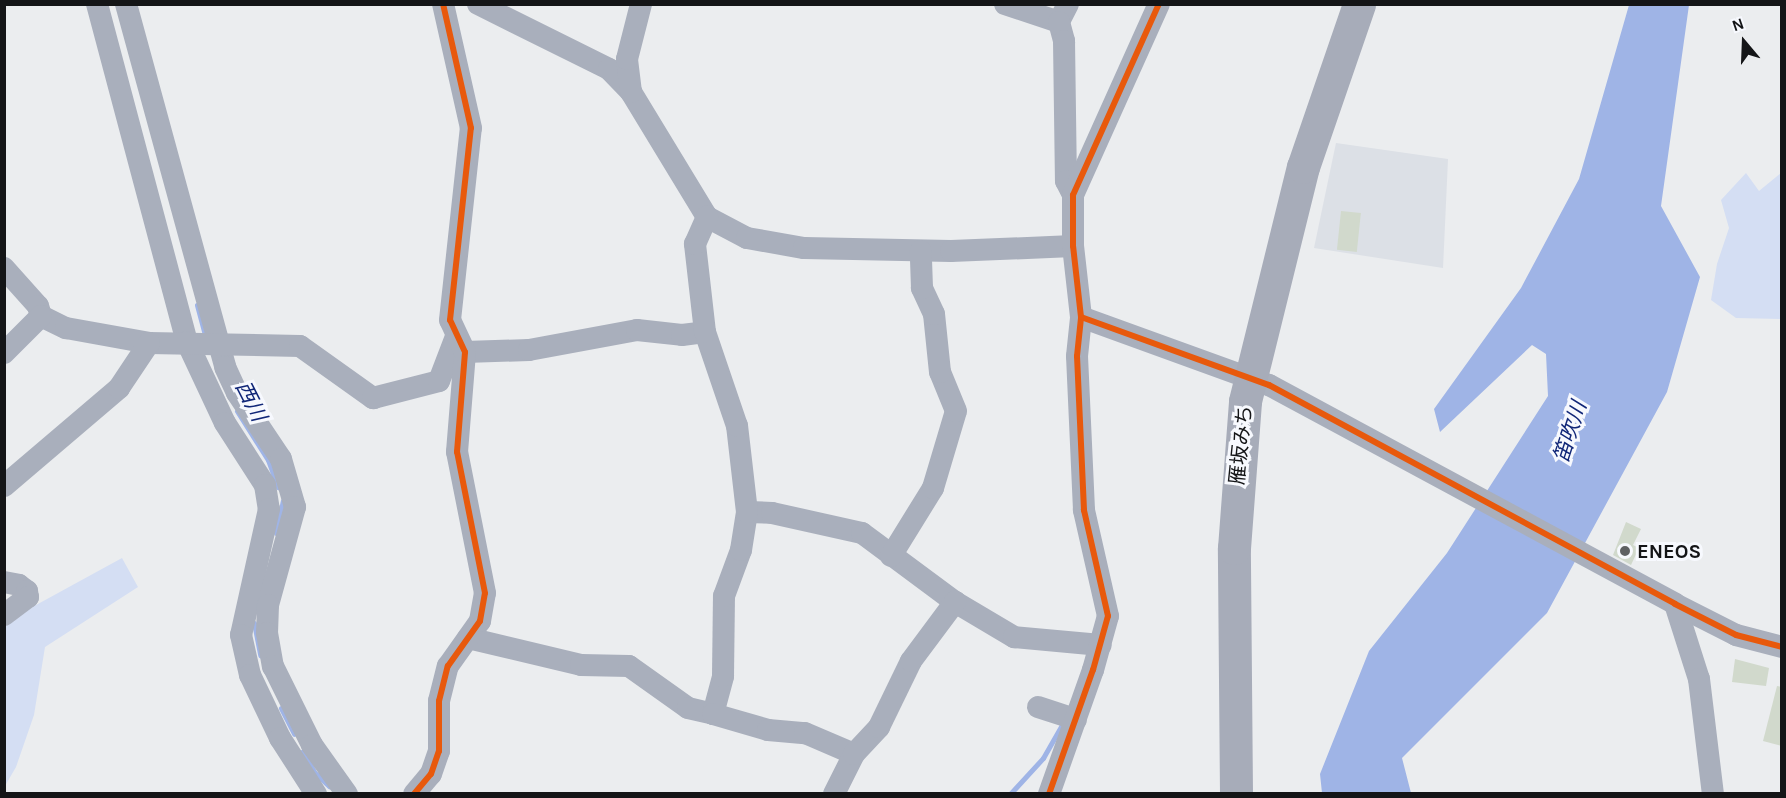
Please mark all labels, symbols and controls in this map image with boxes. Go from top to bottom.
north arrow [1714,12,1774,72]
text: N [1729,14,1746,35]
water label: 西川 [230,377,272,425]
water label: 笛吹川 [1548,398,1592,466]
street label: 雁坂みち [1225,404,1257,486]
place label: ENEOS [1637,539,1701,563]
marker: ENEOS [1618,544,1632,558]

